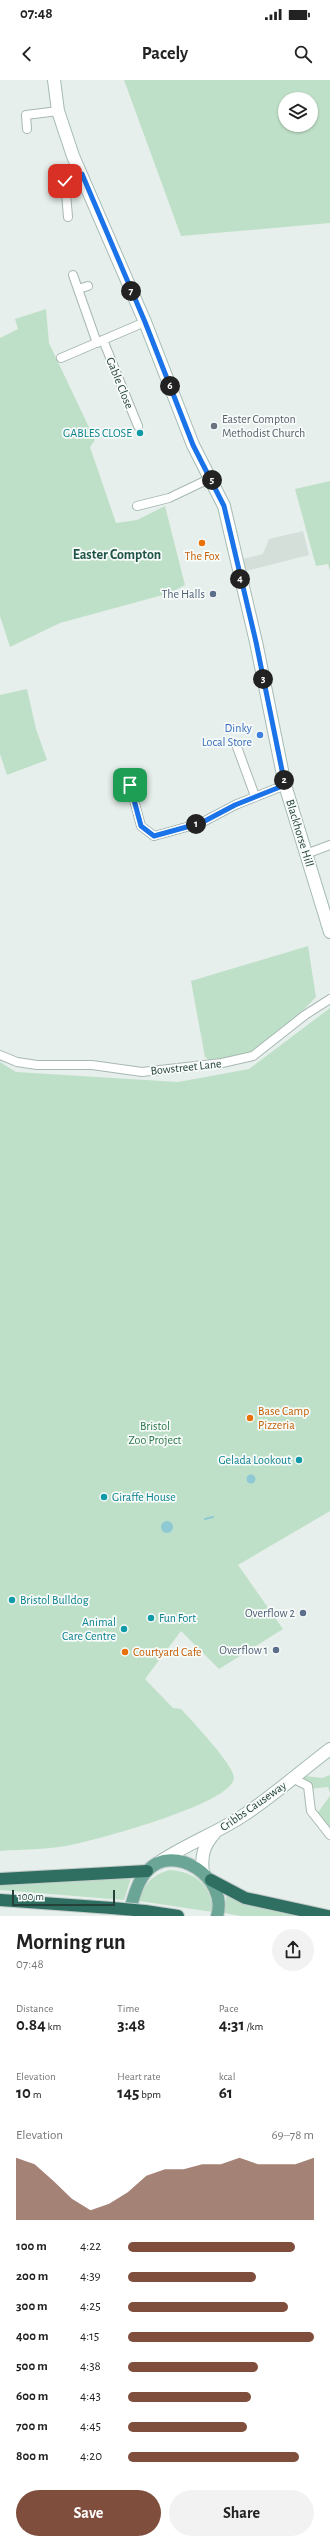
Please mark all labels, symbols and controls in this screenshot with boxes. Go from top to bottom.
text: 07:48 [20,6,53,21]
icon: back [16,43,38,65]
icon: search [292,43,314,65]
text: Pacely [142,45,188,63]
map controls [278,92,318,132]
button: layers [278,92,318,132]
pin [48,164,82,198]
icon: check [54,170,76,192]
pin: 7 [121,281,141,301]
text: 7 [129,285,133,296]
street label: Gable Close [104,356,136,410]
pin: 6 [160,376,180,396]
text: 6 [167,380,173,391]
place label: Easter Compton Methodist Church [222,413,305,439]
marker: Easter Compton Methodist Church [209,421,219,431]
place label: GABLES CLOSE [63,427,132,439]
marker: GABLES CLOSE [135,428,145,438]
pin: 5 [202,470,222,490]
text: 5 [210,474,214,485]
marker: The Fox [197,538,207,548]
district label: Easter Compton [73,548,161,562]
place label: The Fox [184,550,220,562]
pin: 4 [230,569,250,589]
text: 4 [237,573,243,584]
place label: The Halls [162,588,205,600]
marker: The Halls [208,589,218,599]
pin: 3 [253,669,273,689]
text: 3 [261,673,265,684]
place label: Dinky Local Store [202,722,252,748]
marker: Dinky Local Store [255,730,265,740]
pin [113,768,147,802]
pin: 2 [274,770,294,790]
icon: arrive [119,774,141,796]
text: 2 [281,774,287,785]
street label: Blackhorse Hill [284,798,316,868]
pin: 1 [186,814,206,834]
text: 1 [194,818,198,829]
street label: Bowstreet Lane [150,1057,222,1077]
place label: Base Camp Pizzeria [258,1405,309,1431]
marker: Base Camp Pizzeria [245,1413,255,1423]
park label: Bristol Zoo Project [129,1420,182,1447]
place label: Gelada Lookout [219,1454,291,1466]
marker: Gelada Lookout [294,1455,304,1465]
place label: Giraffe House [112,1491,176,1503]
marker: Giraffe House [99,1492,109,1502]
place label: Bristol Bulldog [20,1594,89,1606]
marker: Bristol Bulldog [7,1595,17,1605]
place label: Overflow 2 [245,1607,296,1619]
marker: Overflow 2 [298,1608,308,1618]
place label: Fun Fort [159,1612,196,1624]
marker: Fun Fort [146,1613,156,1623]
place label: Animal Care Centre [62,1616,116,1642]
marker: Animal Care Centre [119,1624,129,1634]
place label: Overflow 1 [219,1644,268,1656]
marker: Overflow 1 [271,1645,281,1655]
place label: Courtyard Cafe [133,1646,202,1659]
marker: Courtyard Cafe [120,1647,130,1657]
street label: Cribbs Causeway [218,1779,289,1834]
scale bar [12,1888,115,1907]
text: 100 m [18,1891,44,1902]
button: share [272,1929,314,1971]
text: Morning run [16,1931,126,1953]
text: 07:48 [16,1958,44,1971]
text: Distance [16,2003,53,2014]
text: Time [117,2003,139,2014]
text: Pace [219,2003,238,2014]
text: 0.84 [16,2016,46,2033]
text: 3:48 [117,2016,145,2033]
text: 4:31 [219,2016,245,2033]
text: km [46,2021,61,2032]
text: /km [245,2021,263,2032]
text: Elevation [16,2071,56,2082]
text: Heart rate [117,2071,161,2082]
text: kcal [219,2071,235,2082]
text: 10 [16,2084,31,2101]
text: 145 [117,2084,139,2101]
text: 61 [219,2084,233,2101]
text: m [31,2089,42,2100]
text: bpm [139,2089,161,2100]
text: Elevation [16,2129,63,2142]
text: 69–78 m [271,2129,314,2142]
text: 100 m [16,2240,47,2253]
text: 4:22 [80,2240,101,2253]
text: 200 m [16,2270,48,2283]
text: 4:39 [80,2270,101,2283]
text: 300 m [16,2300,48,2313]
text: 4:25 [80,2300,101,2313]
text: 400 m [16,2330,49,2343]
text: 4:15 [80,2330,99,2343]
text: 500 m [16,2360,48,2373]
text: 4:38 [80,2360,101,2373]
text: 600 m [16,2390,48,2403]
text: 4:43 [80,2390,101,2403]
text: 700 m [16,2420,48,2433]
text: 4:45 [80,2420,101,2433]
text: 800 m [16,2450,48,2463]
text: 4:20 [80,2450,102,2463]
button: Save [16,2490,161,2536]
button: Share [169,2490,314,2536]

